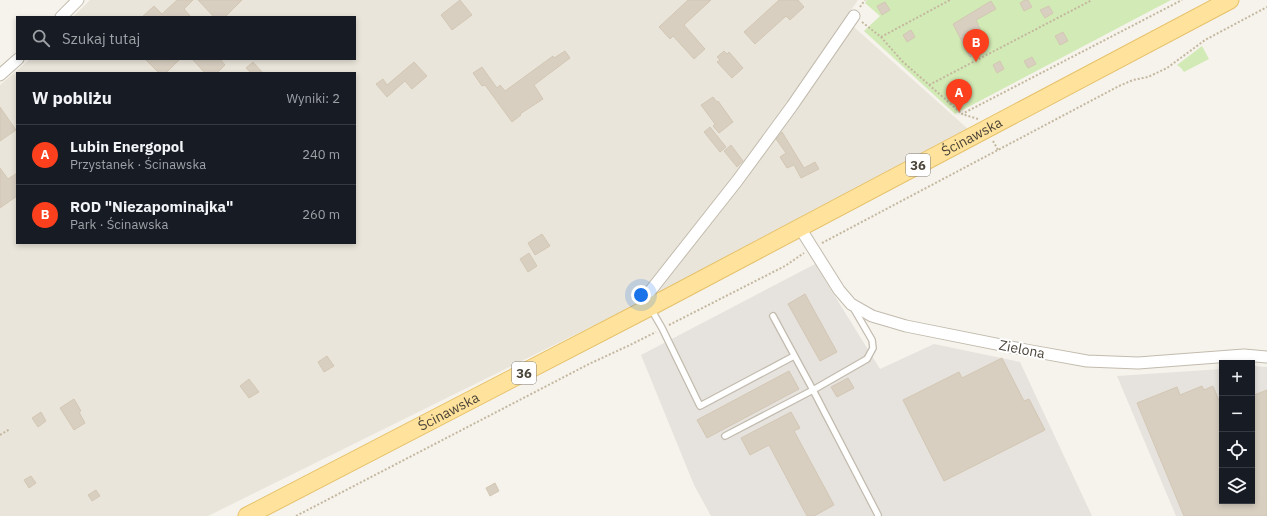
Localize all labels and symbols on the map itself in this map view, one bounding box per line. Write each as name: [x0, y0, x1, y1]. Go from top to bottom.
pin: B: [963, 29, 989, 62]
pin: A: [946, 79, 972, 112]
street label: Ścinawska: [938, 113, 1006, 160]
road number: 36: [906, 154, 930, 176]
your location: [631, 285, 651, 305]
street label: Zielona: [998, 336, 1047, 362]
road number: 36: [512, 362, 536, 384]
street label: Ścinawska: [414, 388, 483, 435]

